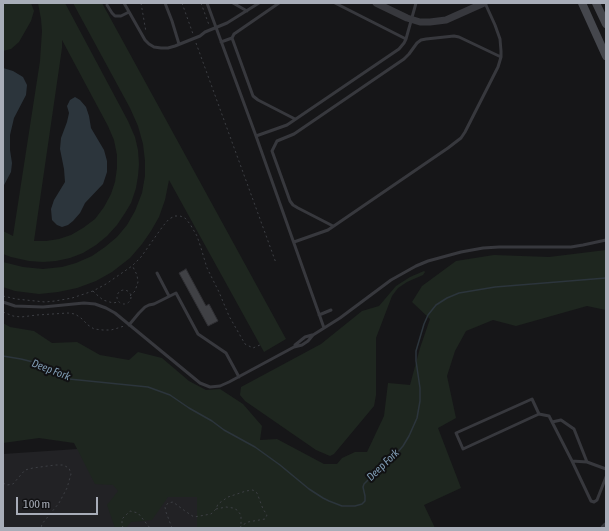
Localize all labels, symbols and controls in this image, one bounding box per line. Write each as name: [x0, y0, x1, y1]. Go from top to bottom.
water label: Deep Fork: [30, 357, 72, 383]
water label: Deep Fork: [364, 446, 402, 484]
scale bar: [18, 489, 100, 515]
text: 100 m: [23, 497, 50, 511]

